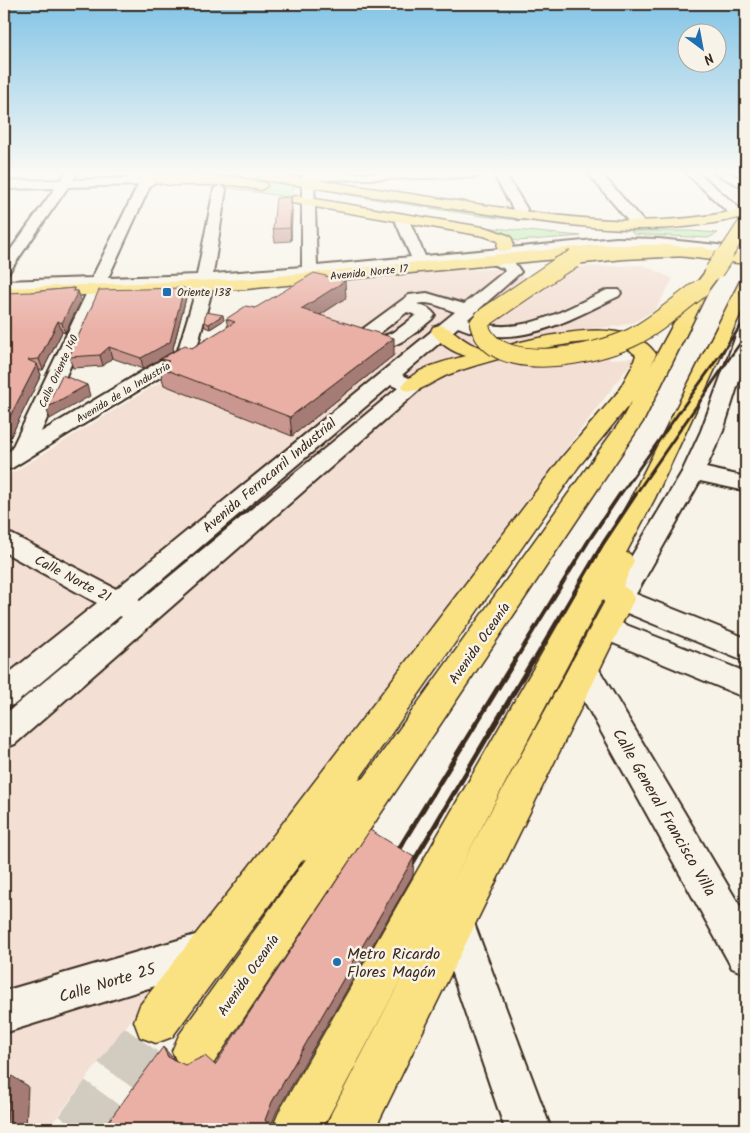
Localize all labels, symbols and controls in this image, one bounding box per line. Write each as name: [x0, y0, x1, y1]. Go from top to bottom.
north arrow: [678, 22, 728, 72]
text: N: [699, 47, 718, 70]
street label: Avenida Norte 17: [329, 260, 410, 286]
place label: Oriente 138: [177, 284, 231, 302]
marker: Oriente 138: [161, 286, 173, 298]
street label: Calle Oriente 140: [34, 331, 84, 411]
street label: Avenida de la Industria: [73, 357, 174, 428]
street label: Avenida Ferrocarril Industrial: [198, 413, 342, 539]
street label: Calle Norte 21: [30, 549, 115, 608]
street label: Avenida Oceanía: [443, 598, 516, 689]
street label: Calle General Francisco Villa: [605, 724, 722, 901]
street label: Avenida Oceanía: [212, 930, 285, 1021]
place label: Metro Ricardo Flores Magón: [347, 942, 440, 985]
marker: Metro Ricardo Flores Magón: [331, 956, 343, 968]
street label: Calle Norte 25: [56, 957, 160, 1010]

